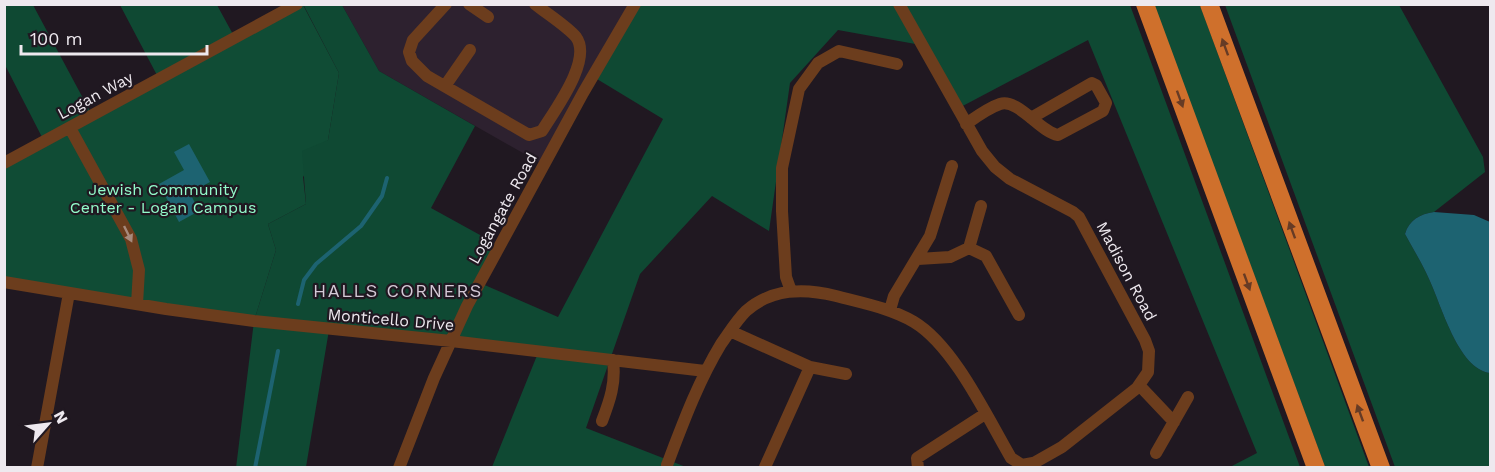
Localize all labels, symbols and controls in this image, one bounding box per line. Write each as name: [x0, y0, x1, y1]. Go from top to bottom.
scale bar: [21, 18, 207, 56]
text: 100 m: [30, 28, 83, 49]
one-way arrow: [1219, 38, 1229, 56]
street label: Logan Way: [54, 67, 137, 123]
one-way arrow: [1175, 90, 1185, 108]
street label: Logangate Road: [464, 149, 541, 267]
park label: Jewish Community Center - Logan Campus: [70, 180, 256, 217]
street label: Madison Road: [1092, 218, 1161, 324]
one-way arrow: [1287, 221, 1297, 239]
one-way arrow: [123, 226, 132, 243]
one-way arrow: [1243, 273, 1252, 291]
district label: HALLS CORNERS: [313, 280, 483, 301]
street label: Monticello Drive: [327, 305, 455, 334]
north arrow: [18, 394, 78, 454]
one-way arrow: [1355, 403, 1365, 421]
text: N: [50, 407, 72, 427]

